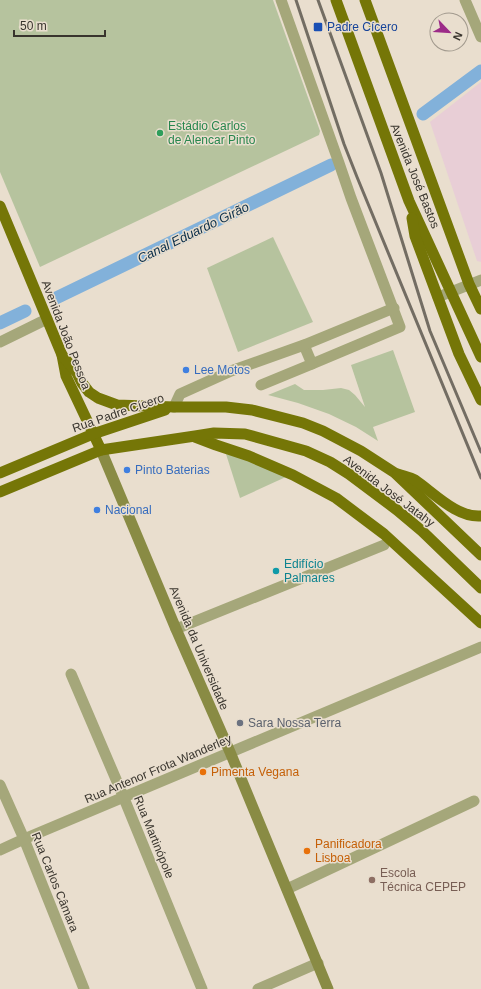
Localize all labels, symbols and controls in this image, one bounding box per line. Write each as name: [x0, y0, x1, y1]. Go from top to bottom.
scale bar: [14, 12, 105, 38]
north arrow: [429, 12, 469, 52]
text: 50 m: [20, 19, 47, 33]
place label: Padre Cícero: [327, 20, 398, 34]
marker: Padre Cícero: [312, 21, 324, 33]
text: N: [451, 30, 465, 42]
place label: Estádio Carlos de Alencar Pinto: [168, 119, 256, 147]
street label: Avenida José Bastos: [388, 122, 442, 230]
marker: Estádio Carlos de Alencar Pinto: [155, 128, 165, 138]
water label: Canal Eduardo Girão: [135, 199, 251, 266]
street label: Avenida João Pessoa: [39, 278, 93, 392]
place label: Lee Motos: [194, 363, 250, 377]
marker: Lee Motos: [181, 365, 191, 375]
street label: Rua Padre Cícero: [70, 391, 166, 435]
street label: Avenida José Jatahy: [341, 452, 437, 530]
place label: Pinto Baterias: [135, 463, 210, 477]
marker: Pinto Baterias: [122, 465, 132, 475]
place label: Nacional: [105, 503, 152, 517]
marker: Nacional: [92, 505, 102, 515]
place label: Edifício Palmares: [284, 557, 335, 585]
marker: Edifício Palmares: [271, 566, 281, 576]
street label: Avenida da Universidade: [167, 584, 232, 712]
place label: Sara Nossa Terra: [248, 716, 341, 730]
marker: Sara Nossa Terra: [235, 718, 245, 728]
street label: Rua Antenor Frota Wanderley: [82, 732, 234, 806]
place label: Pimenta Vegana: [211, 765, 299, 779]
marker: Pimenta Vegana: [198, 767, 208, 777]
street label: Rua Martinópole: [131, 794, 177, 881]
street label: Rua Carlos Câmara: [29, 830, 81, 934]
place label: Panificadora Lisboa: [315, 837, 382, 865]
marker: Panificadora Lisboa: [302, 846, 312, 856]
place label: Escola Técnica CEPEP: [380, 866, 466, 894]
marker: Escola Técnica CEPEP: [367, 875, 377, 885]

